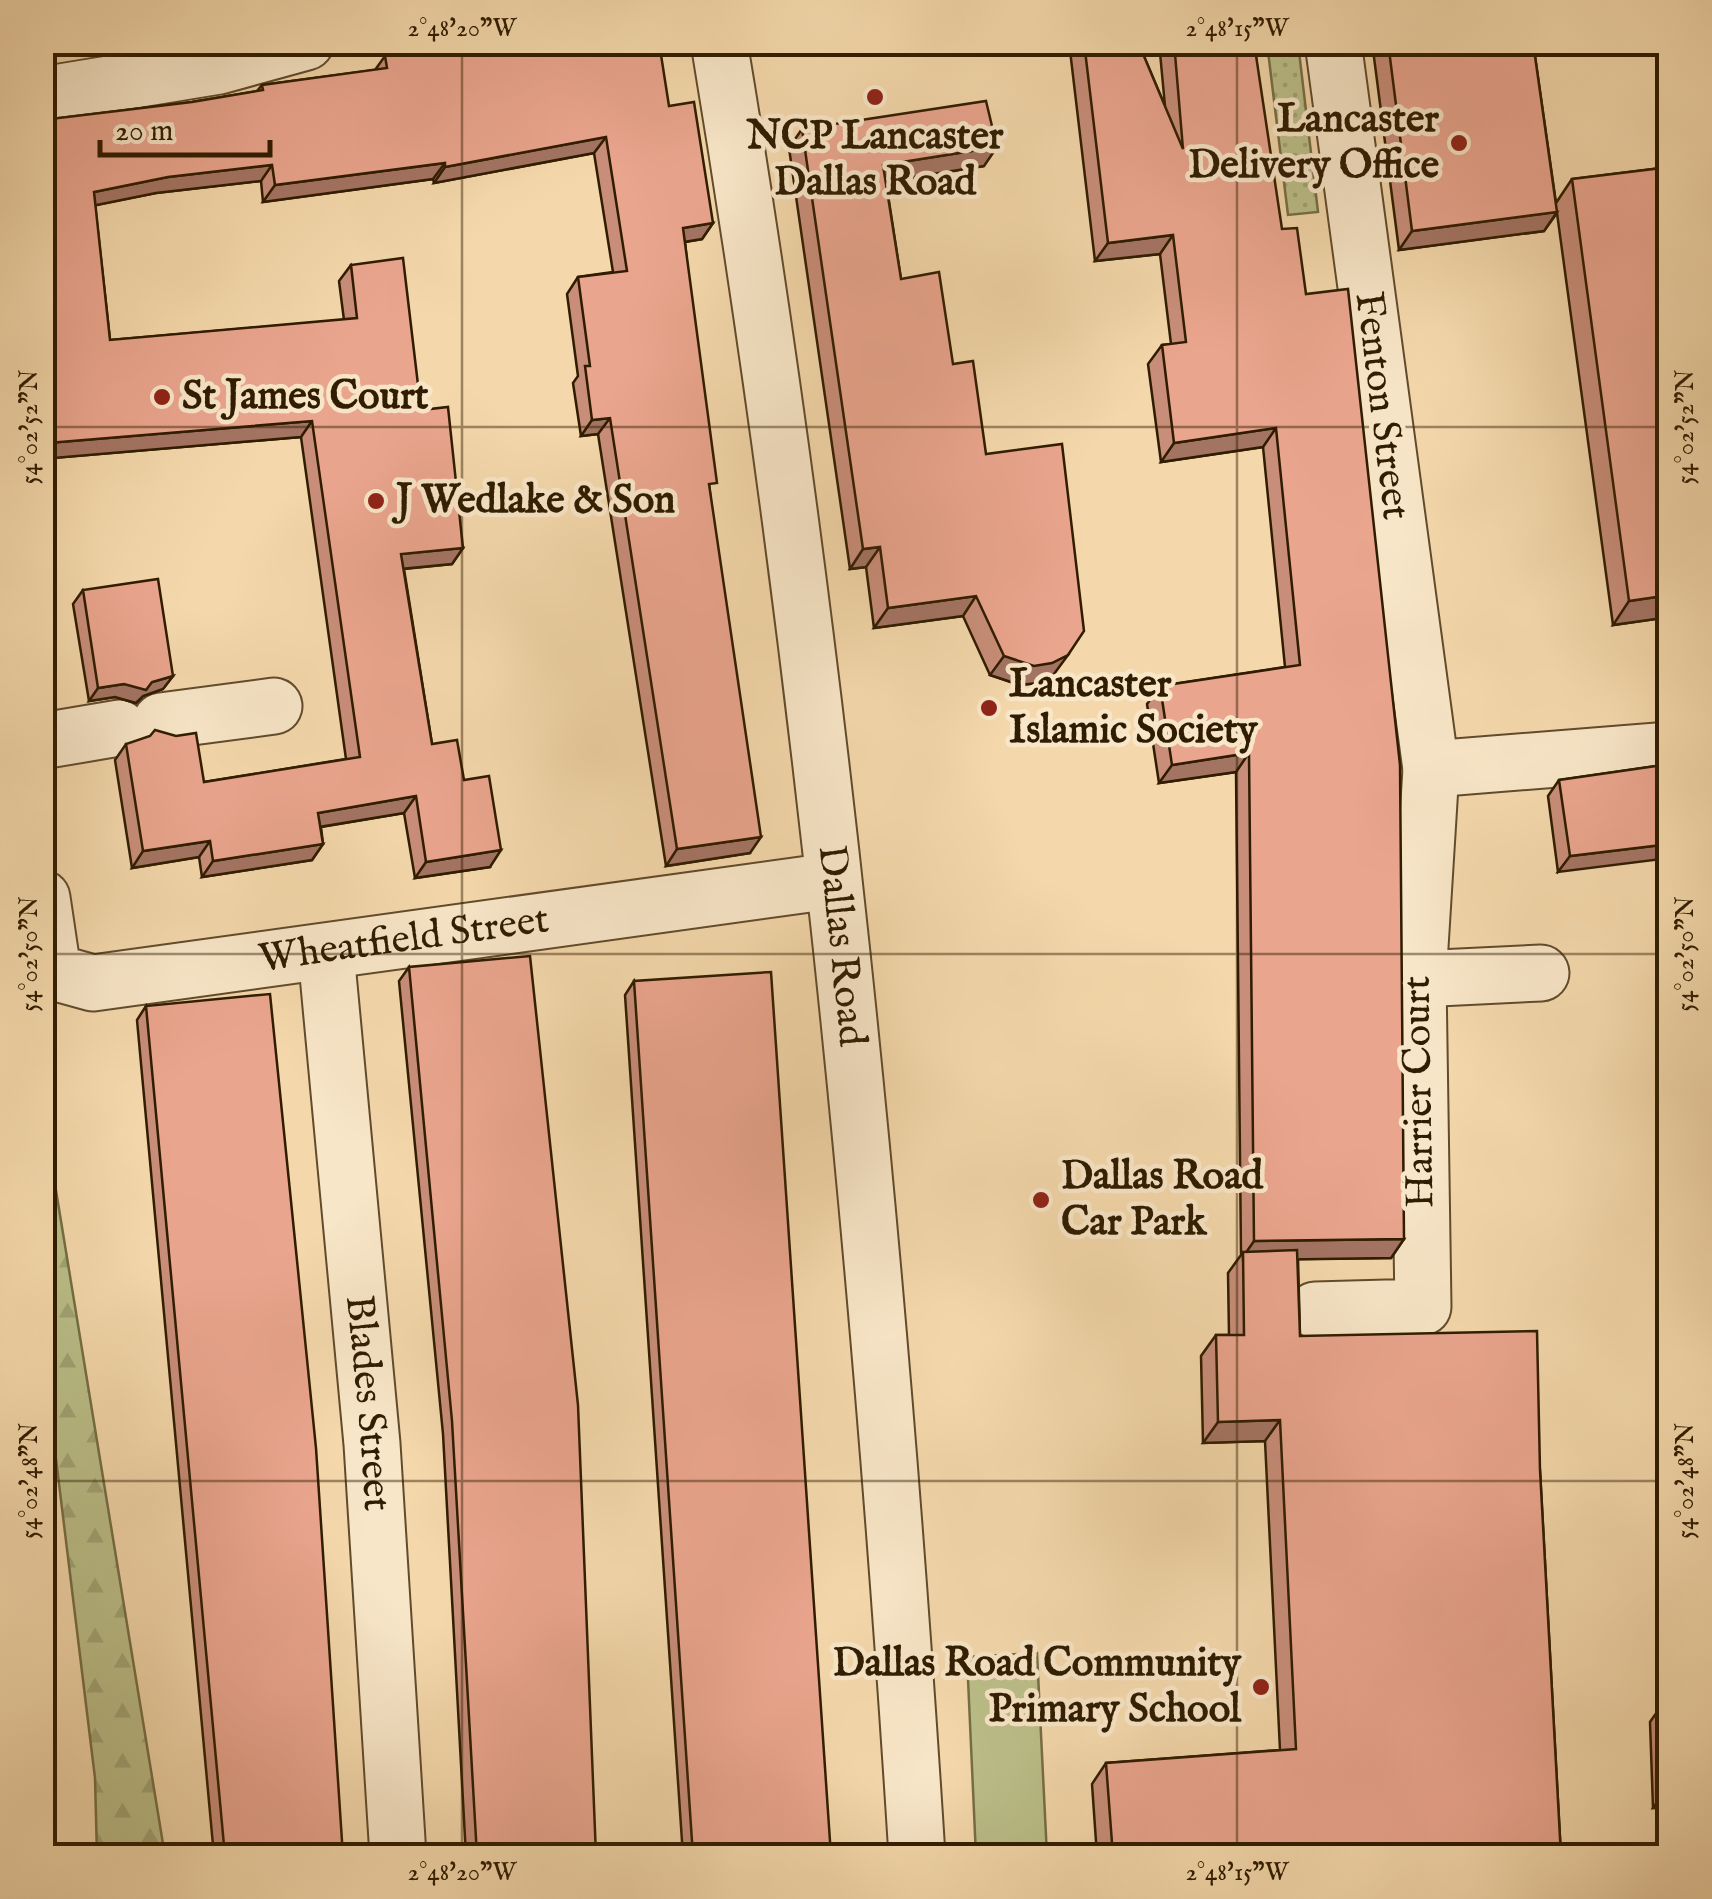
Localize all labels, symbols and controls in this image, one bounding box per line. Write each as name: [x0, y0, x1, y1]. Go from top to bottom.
text: 2°48'20"W: [408, 13, 518, 45]
text: 2°48'15"W: [1185, 13, 1290, 45]
marker: NCP Lancaster Dallas Road: [864, 86, 886, 108]
scale bar: [100, 95, 270, 157]
place label: Lancaster Delivery Office: [1188, 95, 1439, 192]
place label: NCP Lancaster Dallas Road: [746, 112, 1004, 209]
text: 20 m: [115, 113, 174, 151]
marker: Lancaster Delivery Office: [1448, 132, 1470, 154]
street label: Fenton Street: [1342, 289, 1420, 523]
text: 54°02'52"N: [14, 370, 46, 484]
text: 54°02'52"N: [1670, 370, 1702, 484]
place label: St James Court: [182, 372, 429, 423]
marker: St James Court: [151, 386, 173, 408]
place label: J Wedlake & Son: [391, 476, 675, 527]
marker: J Wedlake & Son: [365, 490, 387, 512]
place label: Lancaster Islamic Society: [1009, 660, 1259, 757]
marker: Lancaster Islamic Society: [978, 697, 1000, 719]
street label: Dallas Road: [805, 842, 877, 1049]
street label: Wheatfield Street: [255, 895, 552, 985]
text: 54°02'50"N: [14, 896, 46, 1012]
text: 54°02'50"N: [1670, 896, 1702, 1012]
street label: Harrier Court: [1392, 975, 1448, 1209]
place label: Dallas Road Car Park: [1061, 1152, 1263, 1249]
marker: Dallas Road Car Park: [1030, 1189, 1052, 1211]
street label: Blades Street: [333, 1293, 402, 1513]
text: 54°02'48"N: [14, 1423, 46, 1539]
text: 54°02'48"N: [1670, 1423, 1702, 1539]
place label: Dallas Road Community Primary School: [833, 1639, 1242, 1736]
marker: Dallas Road Community Primary School: [1250, 1676, 1272, 1698]
text: 2°48'20"W: [408, 1857, 518, 1889]
text: 2°48'15"W: [1185, 1857, 1290, 1889]

